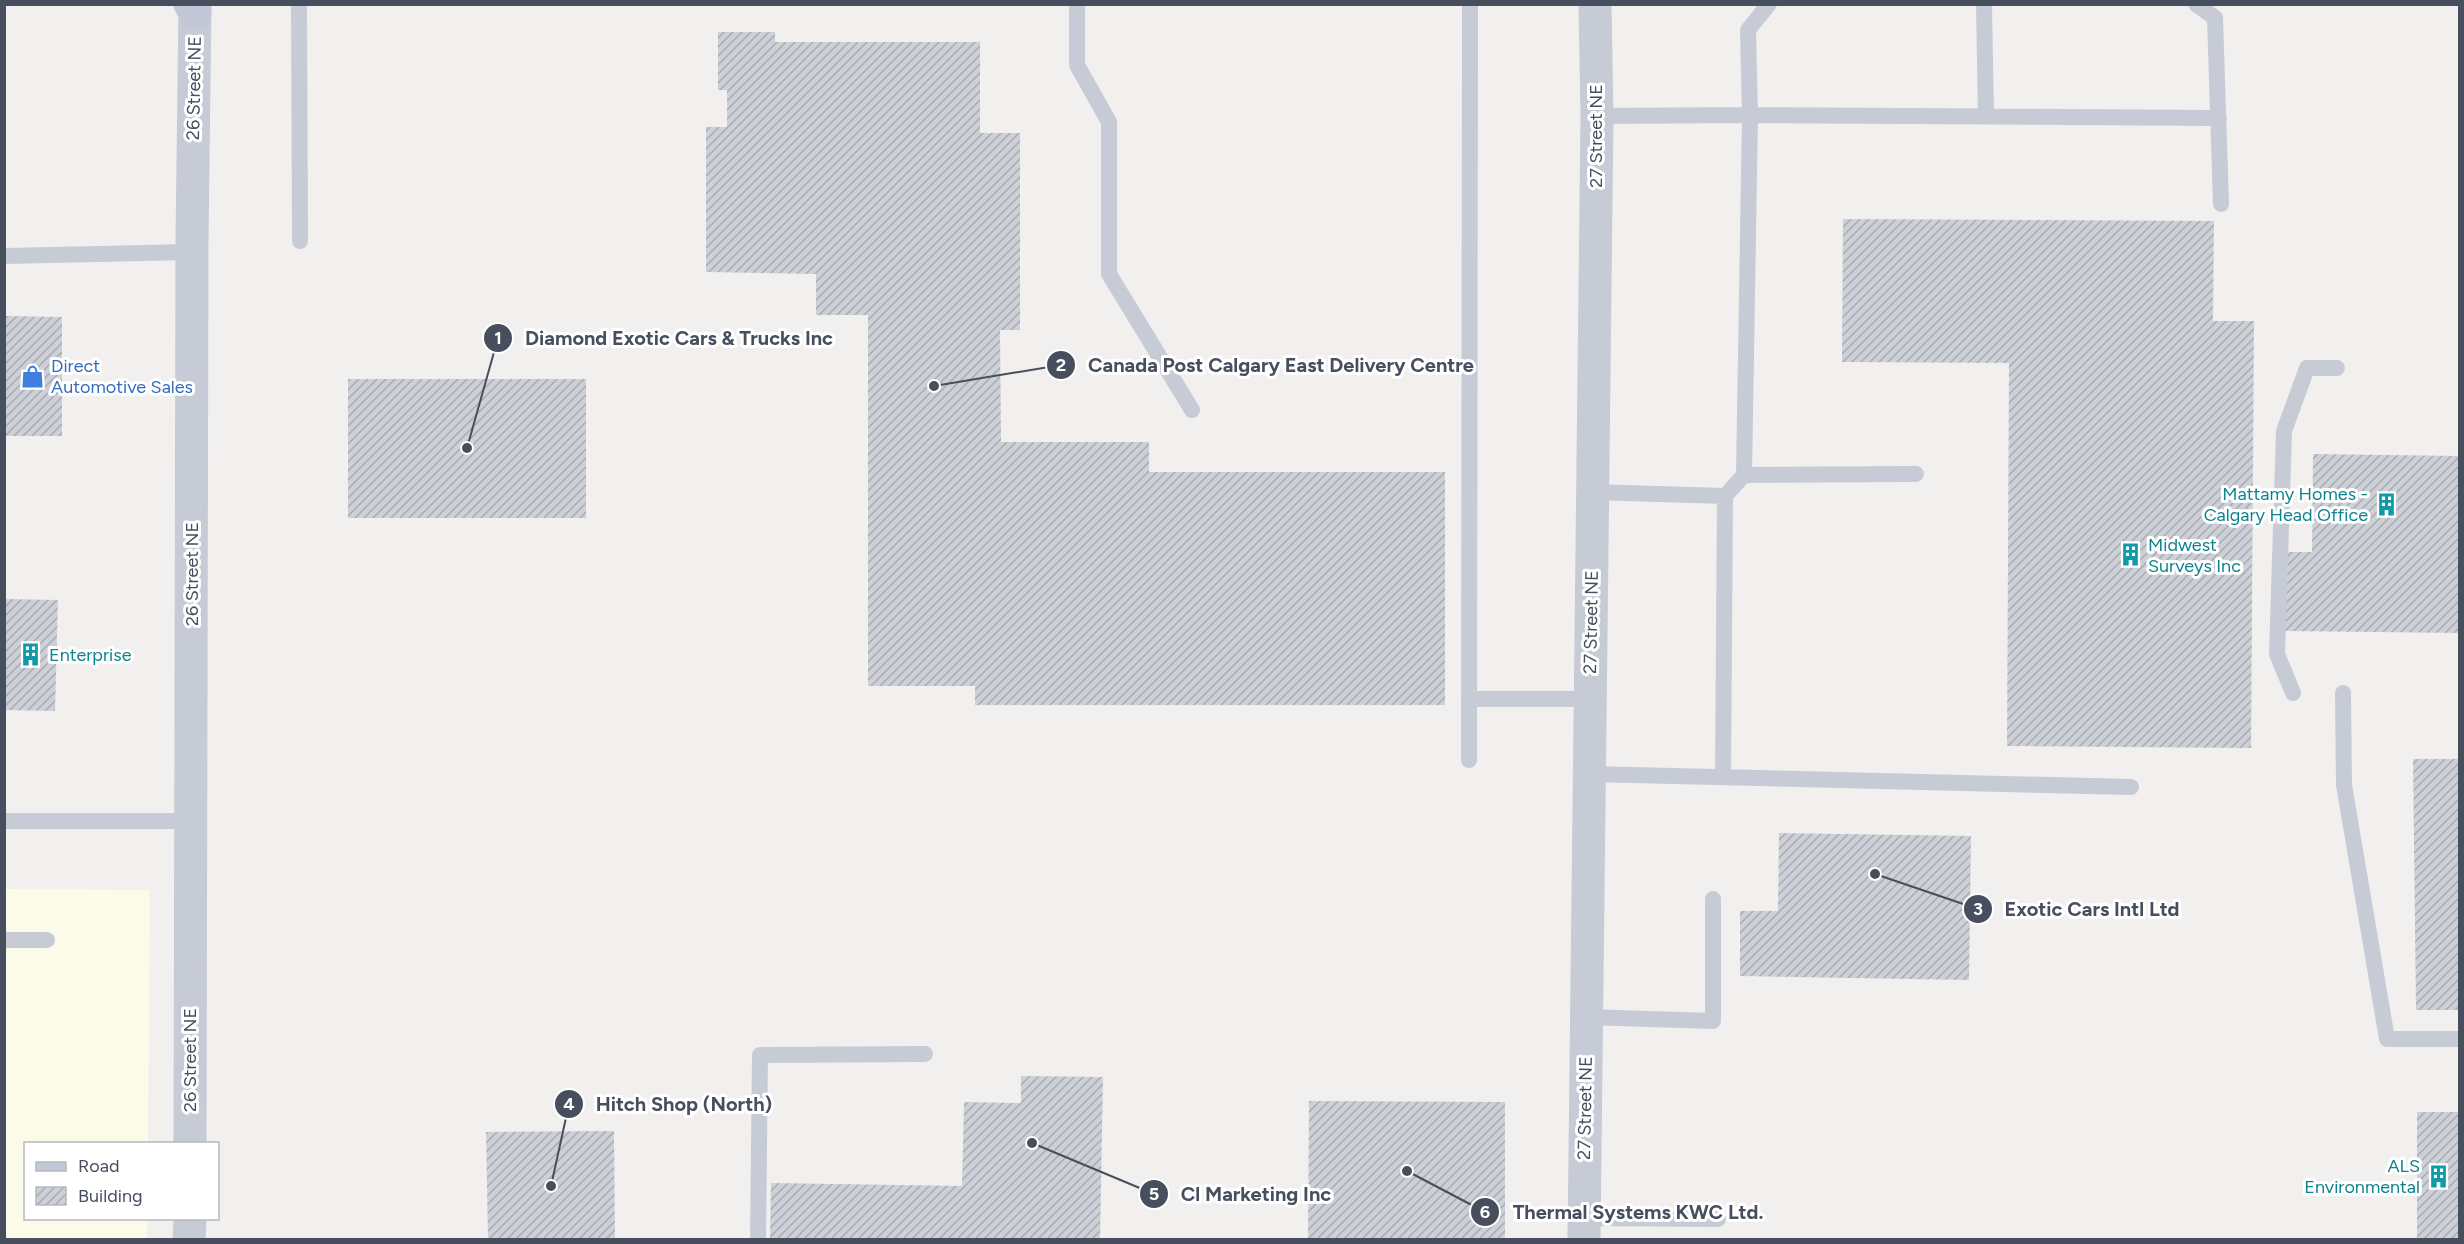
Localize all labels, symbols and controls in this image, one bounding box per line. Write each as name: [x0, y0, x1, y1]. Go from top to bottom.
street label: 26 Street NE: [182, 36, 206, 140]
street label: 27 Street NE: [1585, 84, 1607, 188]
callout: Diamond Exotic Cars & Trucks Inc: [483, 319, 845, 357]
text: Diamond Exotic Cars & Trucks Inc: [525, 326, 833, 350]
text: 1: [494, 327, 502, 349]
callout: Canada Post Calgary East Delivery Centre: [1046, 346, 1485, 384]
text: Canada Post Calgary East Delivery Centre: [1088, 353, 1474, 377]
text: 2: [1056, 354, 1066, 376]
place label: Direct Automotive Sales: [51, 355, 193, 398]
shop icon: Direct Automotive Sales: [20, 363, 46, 389]
place label: Mattamy Homes - Calgary Head Office: [2204, 483, 2368, 526]
building icon: Mattamy Homes - Calgary Head Office: [2373, 491, 2399, 517]
street label: 26 Street NE: [181, 522, 203, 626]
place label: Midwest Surveys Inc: [2148, 534, 2241, 577]
building icon: Midwest Surveys Inc: [2117, 542, 2143, 568]
street label: 27 Street NE: [1579, 570, 1603, 674]
building icon: Enterprise: [18, 642, 44, 668]
place label: Enterprise: [49, 644, 132, 666]
callout: Exotic Cars Intl Ltd: [1963, 890, 2192, 928]
text: Exotic Cars Intl Ltd: [2005, 897, 2179, 921]
text: 3: [1973, 898, 1983, 920]
street label: 26 Street NE: [179, 1008, 201, 1112]
street label: 27 Street NE: [1573, 1056, 1597, 1160]
callout: Hitch Shop (North): [554, 1085, 785, 1123]
text: Hitch Shop (North): [596, 1092, 772, 1116]
text: 4: [563, 1093, 575, 1115]
legend: [24, 1142, 219, 1220]
text: Road: [78, 1155, 119, 1177]
place label: ALS Environmental: [2304, 1155, 2420, 1198]
building icon: ALS Environmental: [2425, 1163, 2451, 1189]
callout: Cl Marketing Inc: [1139, 1175, 1343, 1213]
text: Cl Marketing Inc: [1181, 1182, 1331, 1206]
text: 5: [1149, 1183, 1159, 1205]
text: Building: [78, 1185, 143, 1207]
callout: Thermal Systems KWC Ltd.: [1470, 1193, 1775, 1231]
text: Thermal Systems KWC Ltd.: [1513, 1200, 1763, 1224]
text: 6: [1480, 1201, 1490, 1223]

